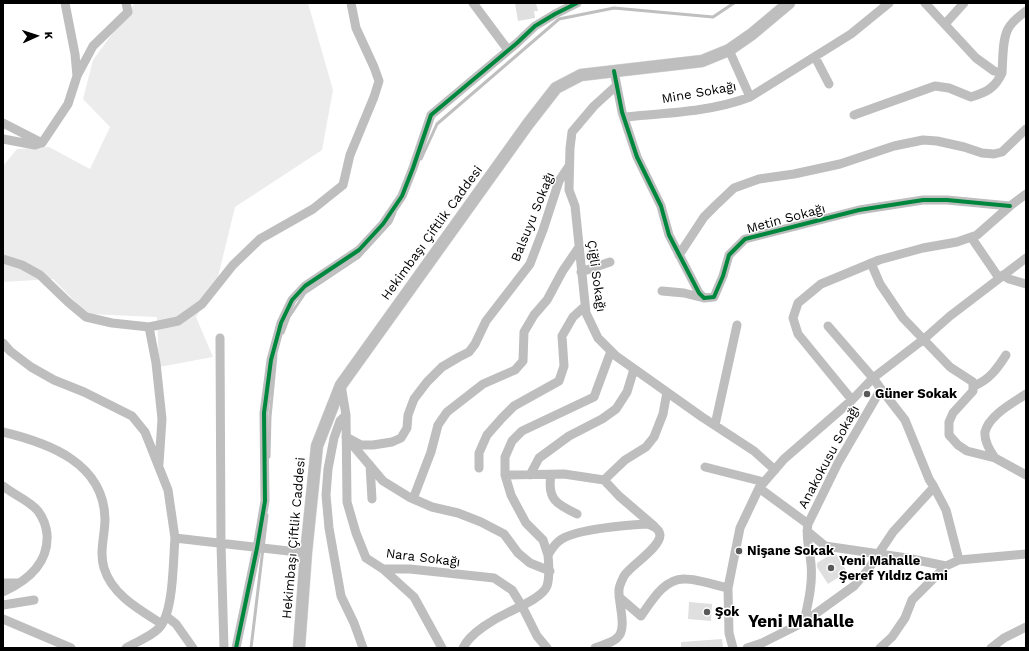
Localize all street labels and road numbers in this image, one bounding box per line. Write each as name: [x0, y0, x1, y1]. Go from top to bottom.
street label: Mine Sokağı: [660, 79, 738, 107]
street label: Hekimbaşı Çiftlik Caddesi: [378, 163, 486, 303]
street label: Balsuyu Sokağı: [508, 170, 558, 264]
street label: Metin Sokağı: [745, 201, 827, 237]
street label: Çiğli Sokağı: [583, 239, 609, 313]
street label: Anakokusu Sokağı: [795, 403, 863, 511]
street label: Hekimbaşı Çiftlik Caddesi: [279, 456, 309, 620]
street label: Nara Sokağı: [385, 546, 461, 570]

